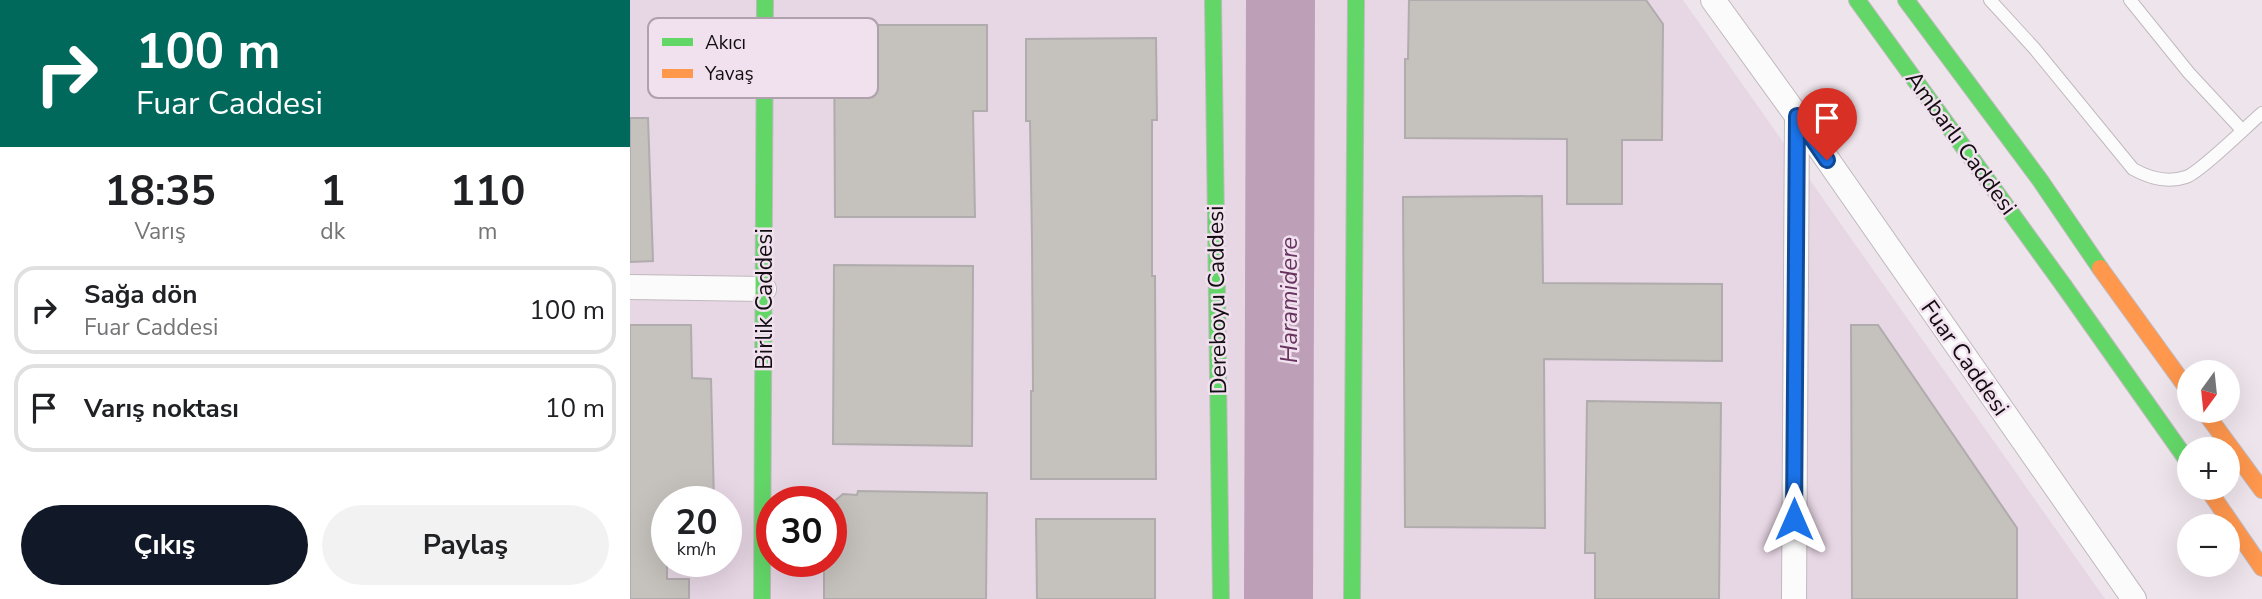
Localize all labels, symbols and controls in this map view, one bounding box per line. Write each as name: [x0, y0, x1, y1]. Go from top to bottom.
text: 100 m: [136, 18, 280, 85]
legend: [648, 18, 878, 98]
icon: right: [21, 28, 112, 119]
text: Akıcı: [705, 30, 746, 56]
text: Yavaş: [704, 61, 754, 87]
street label: Ambarlı Caddesi: [1898, 65, 2024, 221]
text: Fuar Caddesi: [136, 82, 323, 125]
pin: [1797, 88, 1857, 160]
icon: arrive: [1808, 99, 1846, 137]
text: 18:35: [104, 163, 216, 220]
text: 1: [320, 163, 345, 220]
text: 110: [450, 163, 525, 220]
street label: Dereboyu Caddesi: [1200, 205, 1234, 395]
text: Varış: [134, 216, 186, 247]
text: dk: [320, 216, 345, 247]
text: m: [478, 216, 498, 247]
street label: Birlik Caddesi: [749, 228, 780, 370]
water label: Haramidere: [1273, 237, 1305, 363]
text: Sağa dön: [84, 277, 197, 312]
icon: right: [25, 291, 63, 329]
text: 100 m: [529, 293, 605, 328]
street label: Fuar Caddesi: [1914, 294, 2016, 422]
text: Fuar Caddesi: [84, 312, 218, 343]
north arrow: [2177, 360, 2240, 424]
map controls: [2177, 360, 2240, 577]
icon: arrive: [25, 389, 63, 427]
text: Varış noktası: [84, 391, 239, 426]
text: 10 m: [545, 391, 605, 426]
button: +: [2177, 437, 2240, 500]
position arrow: [1757, 482, 1831, 556]
speed limit sign: 30: [756, 486, 847, 577]
text: 20: [675, 499, 718, 546]
button: Çıkış: [21, 505, 308, 585]
button: Paylaş: [322, 505, 609, 585]
button: −: [2177, 514, 2240, 577]
text: km/h: [677, 537, 716, 561]

